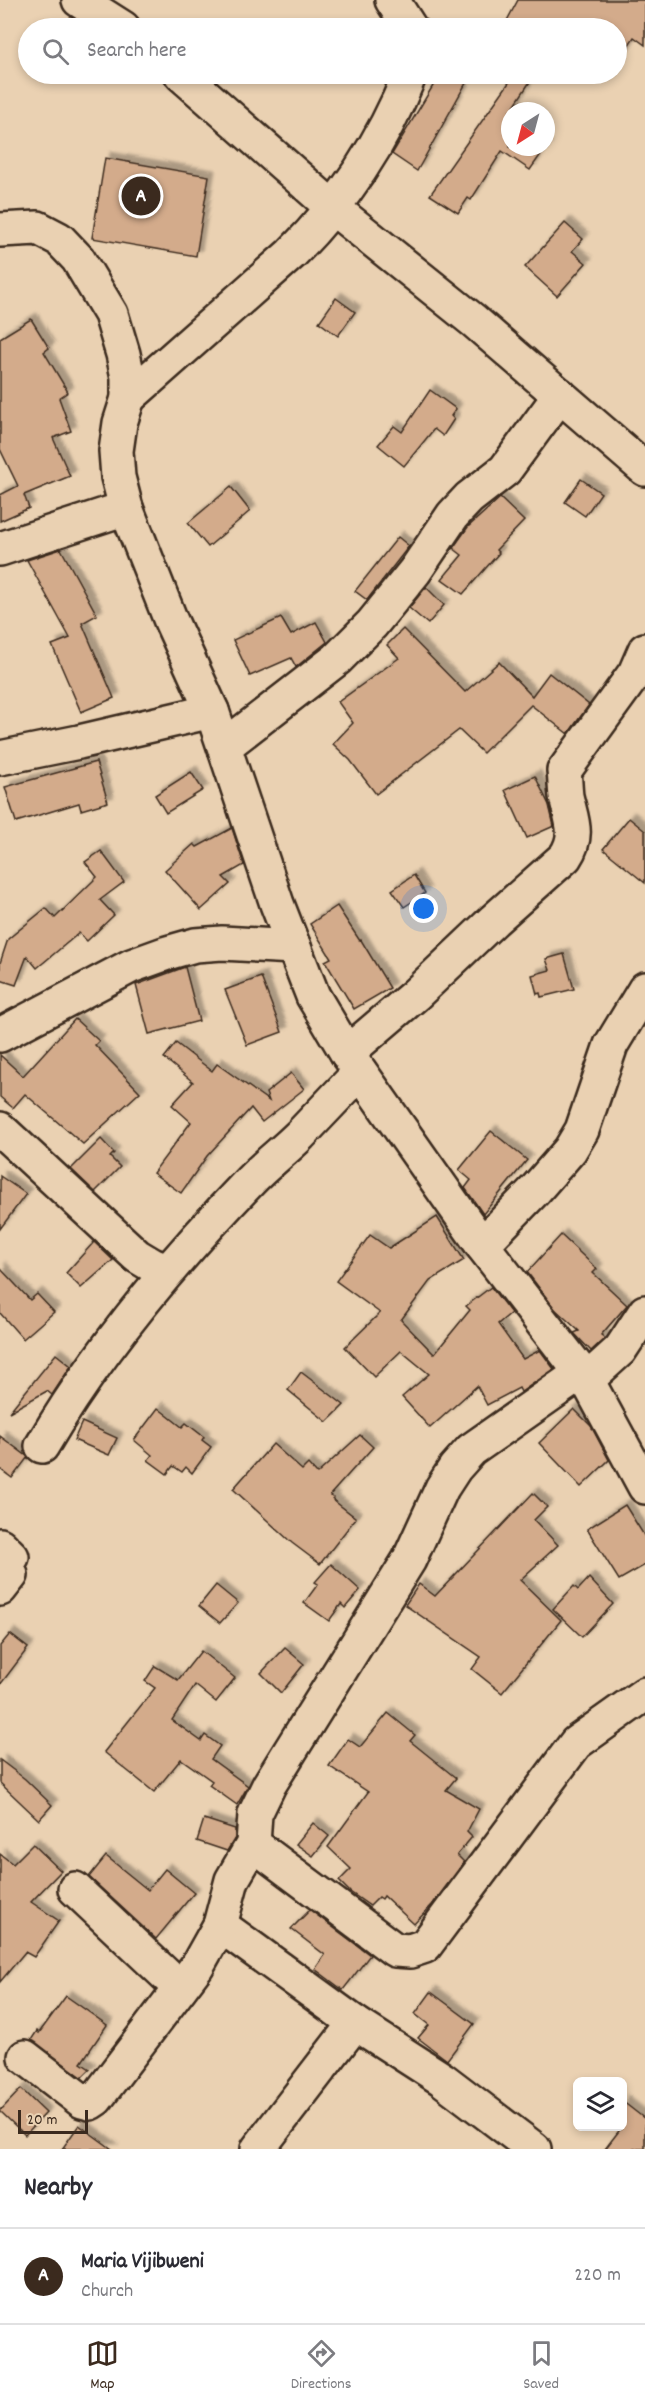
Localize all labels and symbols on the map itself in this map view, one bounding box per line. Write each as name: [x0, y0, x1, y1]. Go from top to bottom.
north arrow: [501, 102, 555, 156]
pin: A: [122, 174, 160, 218]
your location: [409, 894, 438, 923]
scale bar: [18, 2107, 88, 2134]

